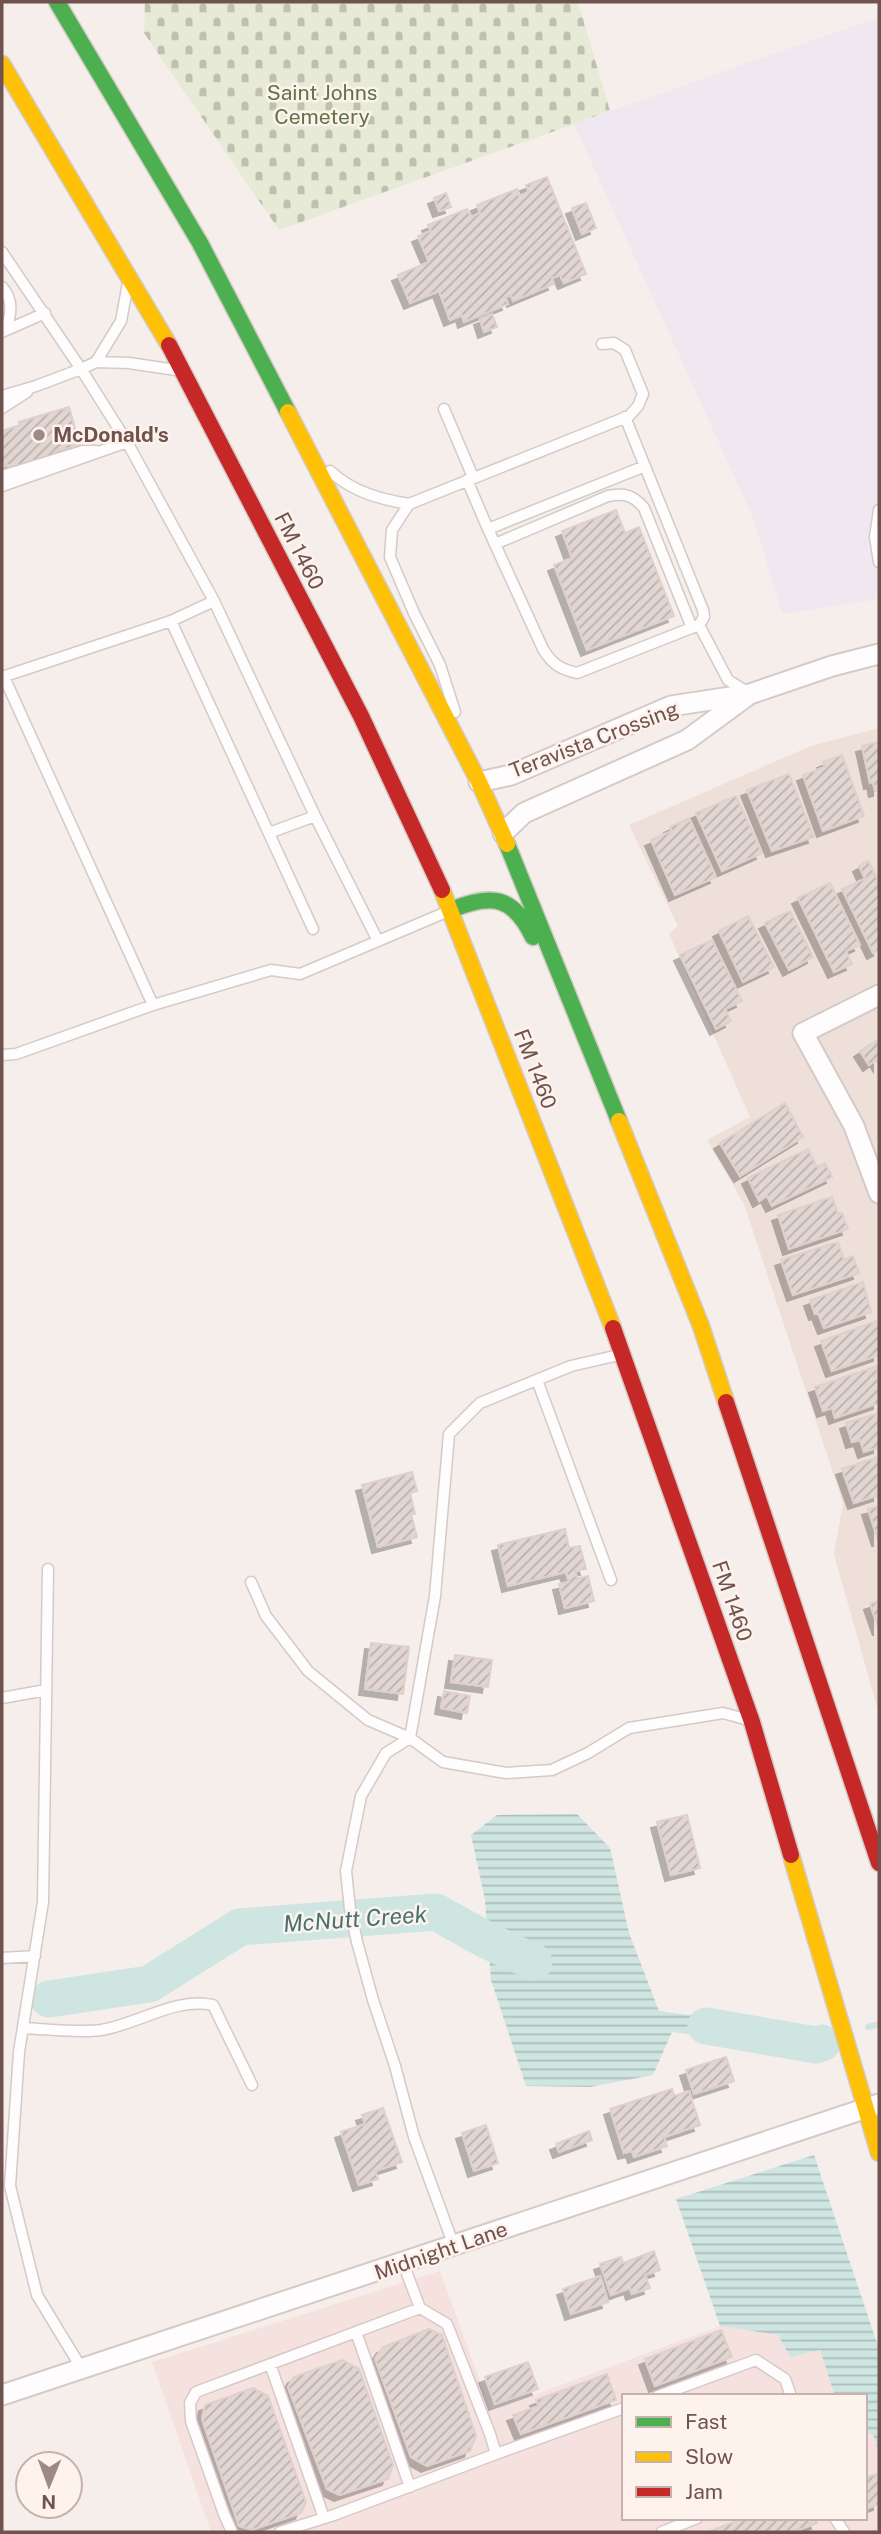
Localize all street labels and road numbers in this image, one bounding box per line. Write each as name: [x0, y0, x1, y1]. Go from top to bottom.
street label: FM 1460: [269, 508, 330, 594]
street label: Teravista Crossing: [506, 696, 682, 783]
street label: FM 1460: [509, 1025, 562, 1112]
street label: FM 1460: [707, 1557, 758, 1644]
street label: Midnight Lane: [371, 2216, 511, 2285]

